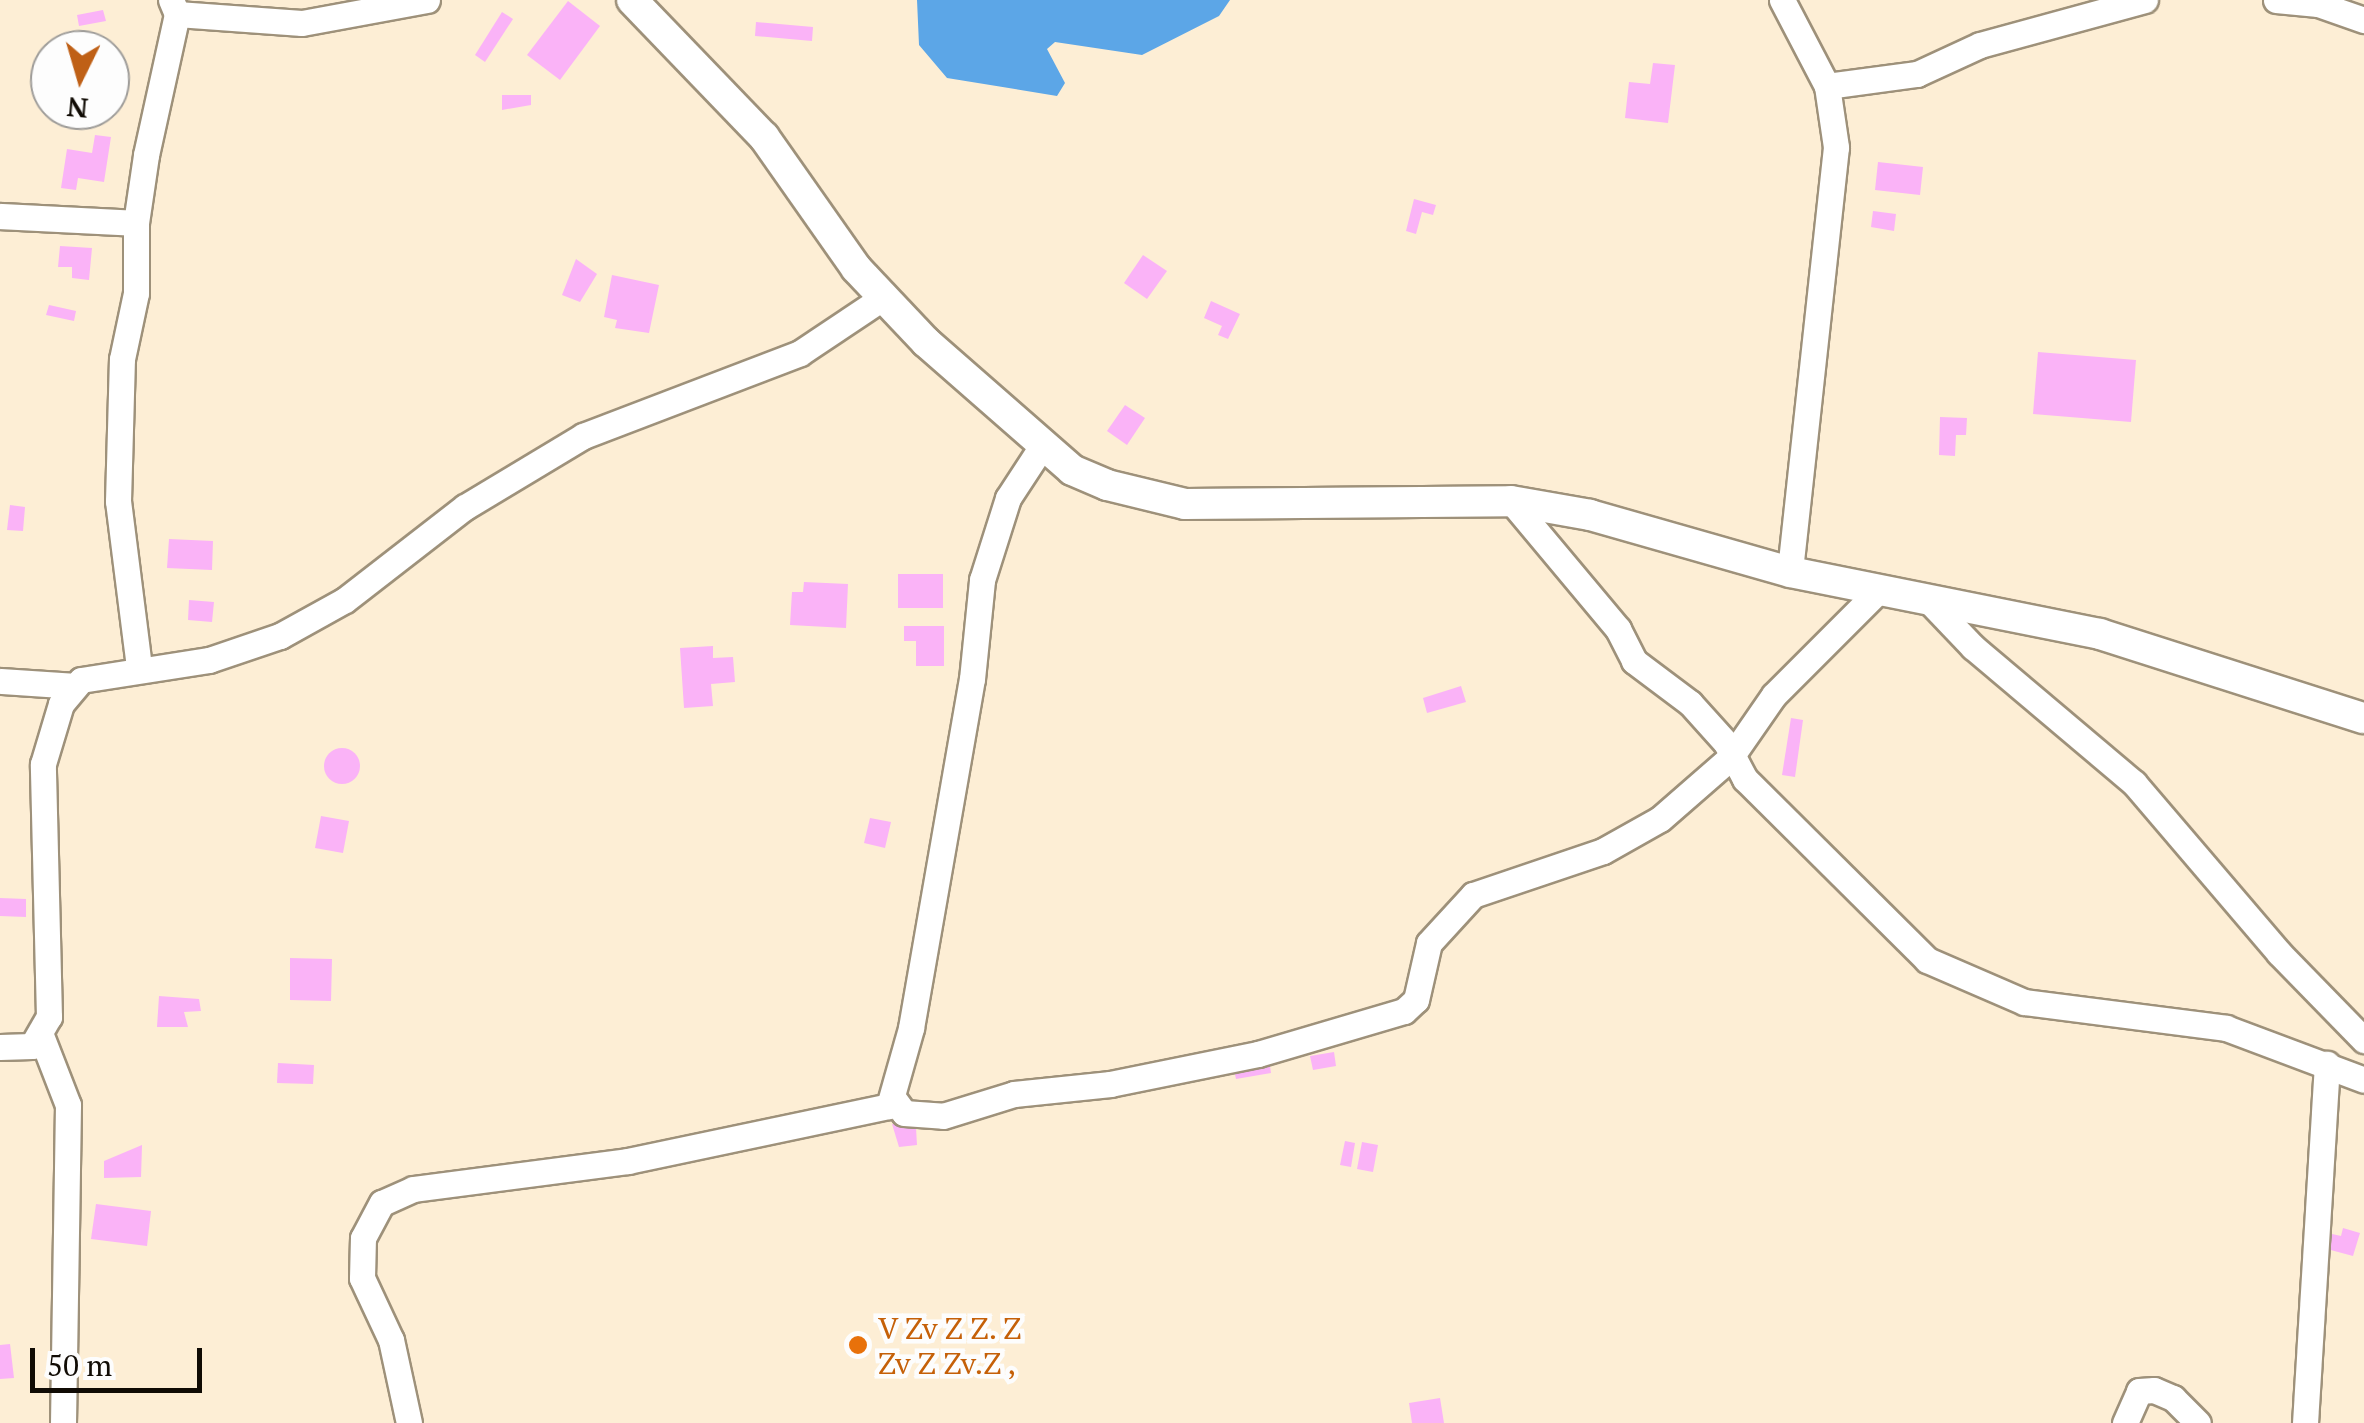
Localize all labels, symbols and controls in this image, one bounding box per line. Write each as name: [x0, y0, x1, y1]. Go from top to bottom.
north arrow: [30, 30, 130, 130]
text: N: [65, 89, 90, 128]
place label: V Zv Z Z. Z Zv Z Zv.Z ,: [878, 1310, 1024, 1380]
scale bar: [35, 1328, 208, 1390]
marker: V Zv Z Z. Z Zv Z Zv.Z ,: [847, 1334, 869, 1356]
text: 50 m: [47, 1345, 112, 1385]

